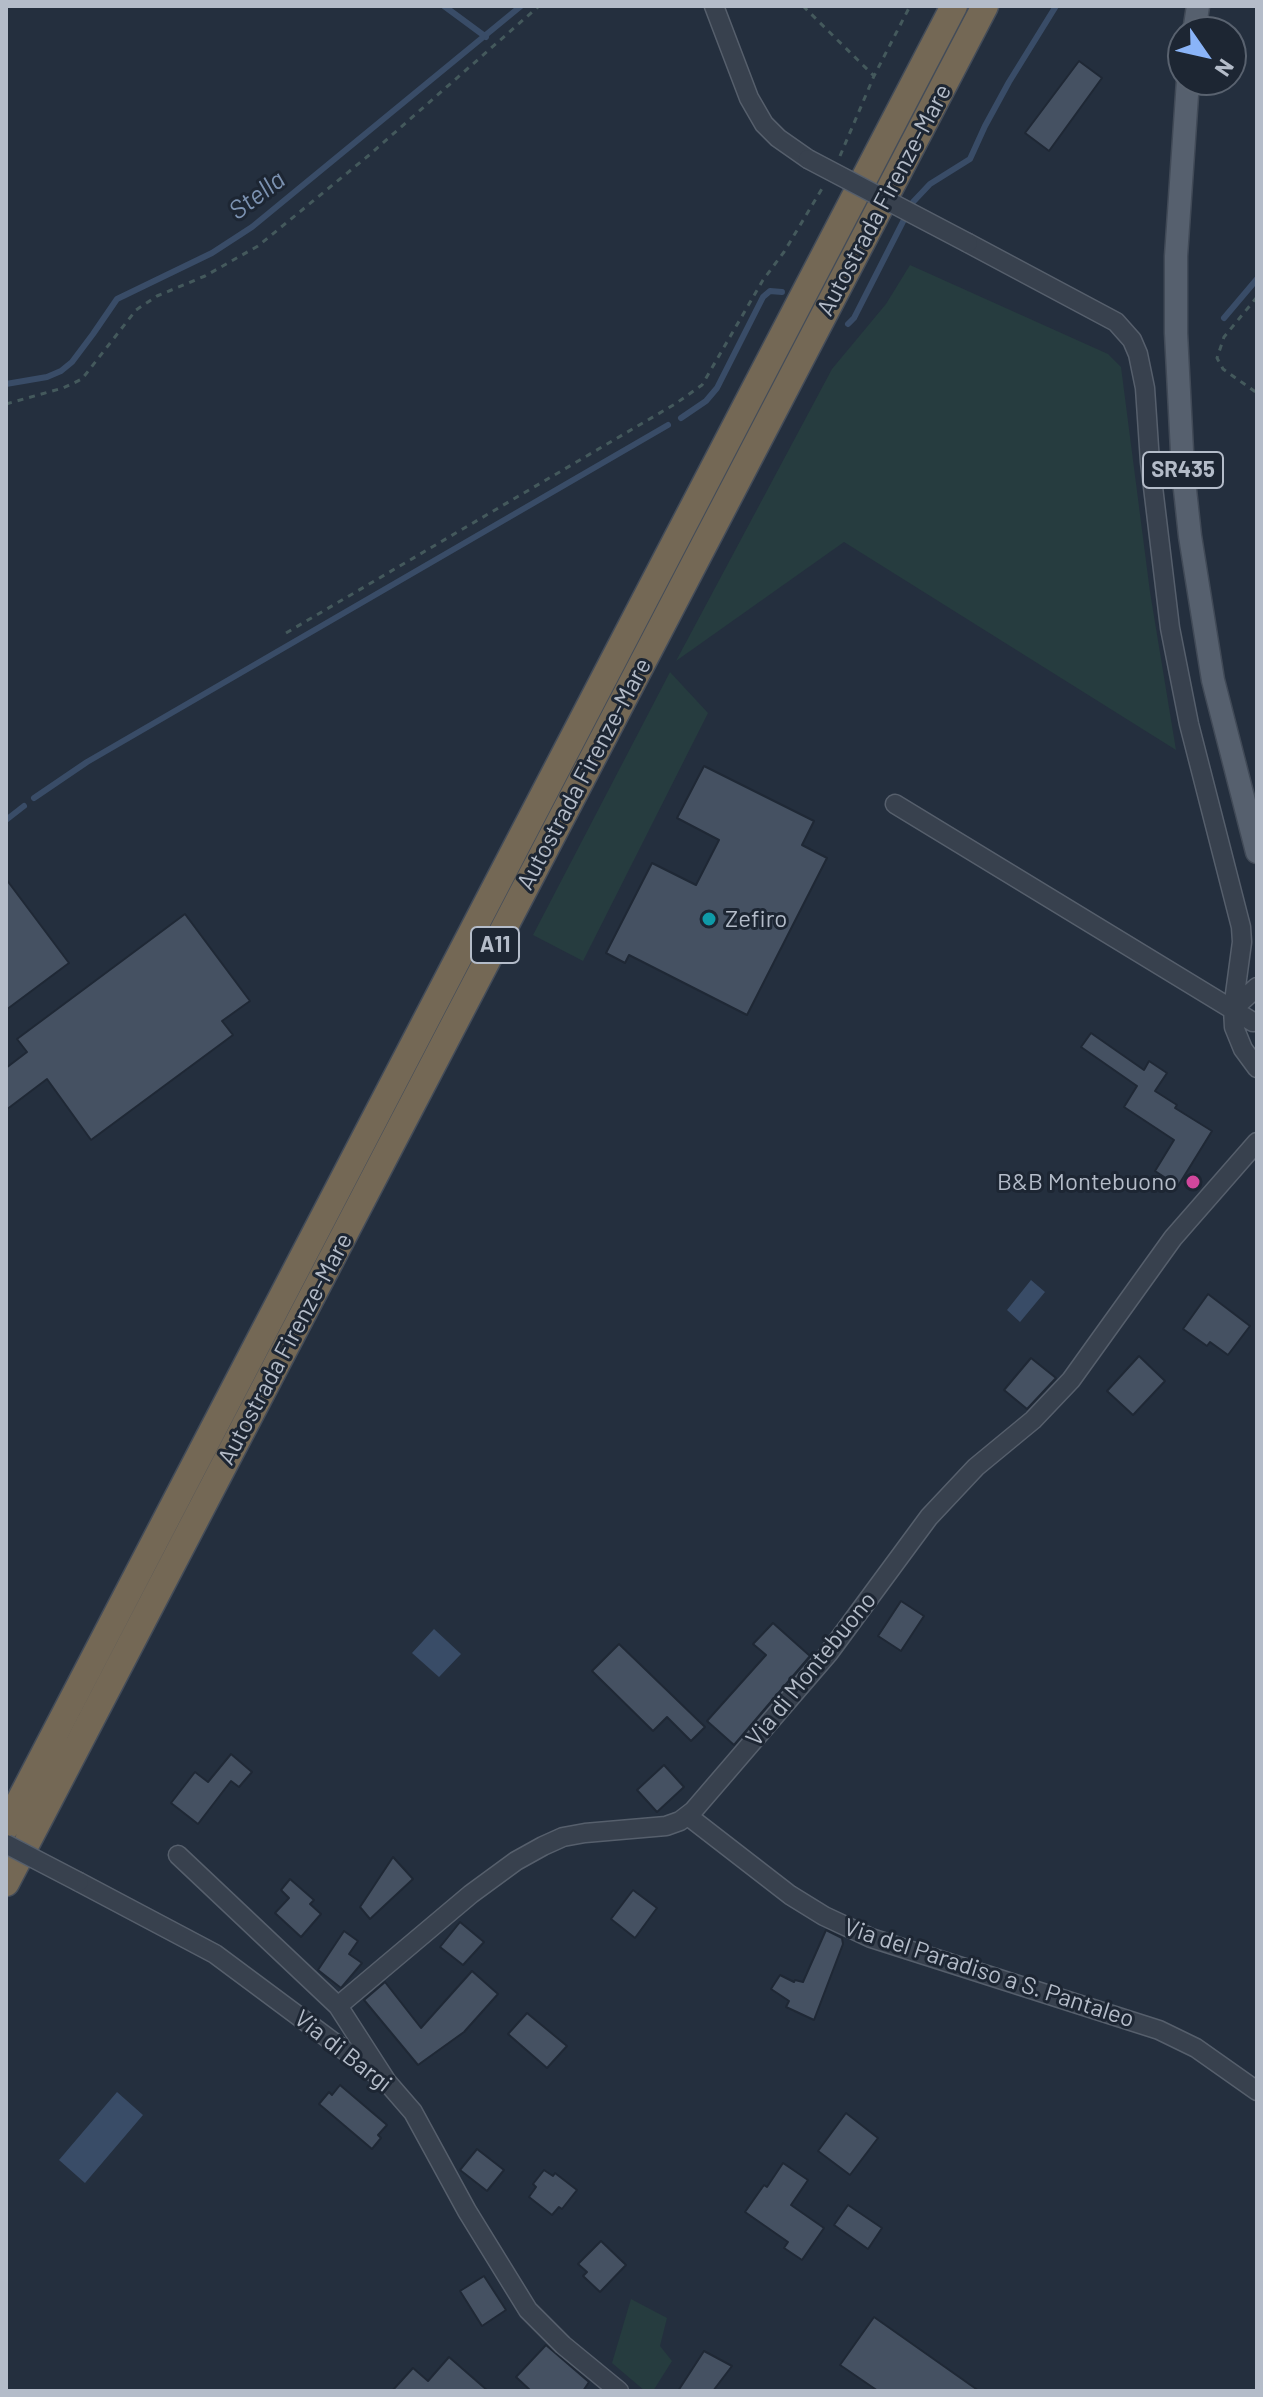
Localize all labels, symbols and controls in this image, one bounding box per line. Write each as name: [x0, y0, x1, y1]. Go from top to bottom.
north arrow: [1167, 16, 1247, 96]
text: N: [1210, 55, 1240, 82]
street label: Autostrada Firenze-Mare: [811, 79, 957, 321]
water label: Stella: [223, 164, 291, 226]
road number: SR435: [1143, 452, 1223, 488]
street label: Autostrada Firenze-Mare: [511, 653, 657, 895]
place label: Zefiro: [725, 905, 787, 933]
marker: Zefiro: [700, 910, 718, 928]
road number: A11: [471, 927, 519, 963]
place label: B&B Montebuono: [997, 1168, 1177, 1196]
marker: B&B Montebuono: [1184, 1173, 1202, 1191]
street label: Autostrada Firenze-Mare: [212, 1228, 358, 1470]
street label: Via di Montebuono: [740, 1586, 882, 1752]
street label: Via del Paradiso a S. Pantaleo: [840, 1912, 1138, 2034]
street label: Via di Bargi: [288, 2004, 398, 2098]

